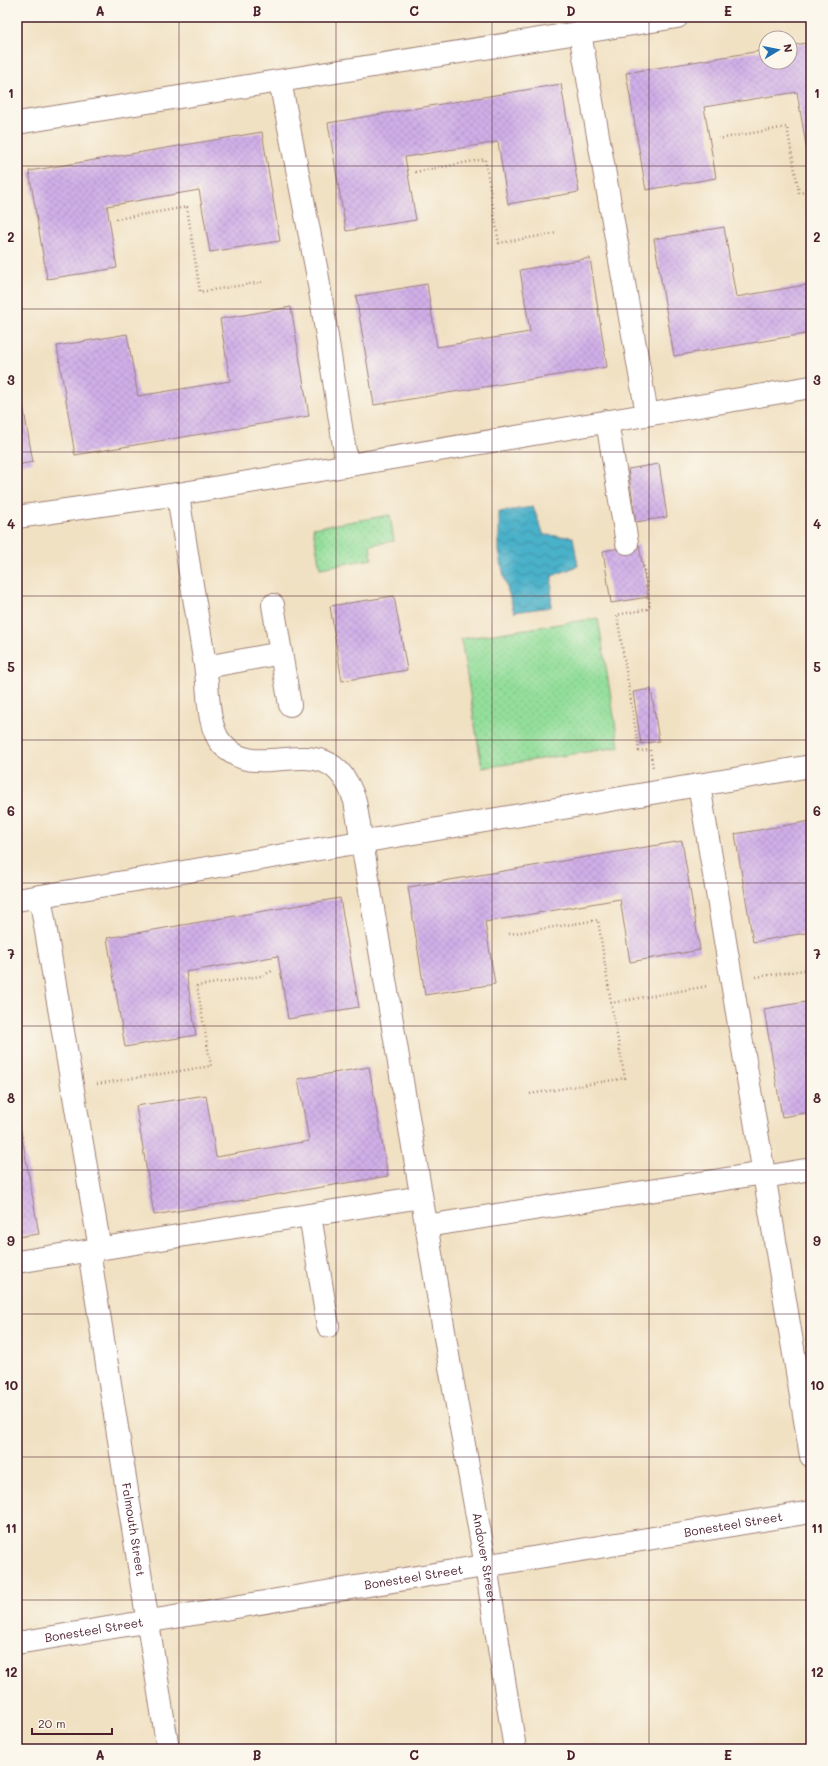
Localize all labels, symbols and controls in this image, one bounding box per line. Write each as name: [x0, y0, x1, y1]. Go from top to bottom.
text: A: [95, 2, 105, 19]
text: B: [253, 2, 262, 19]
text: C: [409, 2, 419, 19]
text: D: [566, 2, 576, 19]
text: E: [724, 2, 732, 19]
north arrow: [758, 30, 798, 70]
text: N: [780, 43, 796, 54]
text: 1: [8, 84, 14, 101]
text: 1: [814, 84, 820, 101]
text: 2: [7, 228, 15, 245]
text: 2: [813, 228, 821, 245]
text: 3: [7, 371, 15, 388]
text: 3: [813, 371, 821, 388]
text: 4: [7, 515, 15, 532]
text: 4: [813, 515, 821, 532]
text: 5: [7, 658, 15, 675]
text: 5: [813, 658, 821, 675]
text: 6: [7, 802, 15, 819]
text: 6: [813, 802, 821, 819]
text: 7: [7, 945, 15, 962]
text: 7: [813, 945, 821, 962]
text: 8: [7, 1089, 15, 1106]
text: 8: [813, 1089, 821, 1106]
text: 9: [7, 1232, 15, 1249]
text: 9: [813, 1232, 821, 1249]
text: 10: [4, 1376, 18, 1393]
text: 10: [810, 1376, 824, 1393]
street label: Falmouth Street: [119, 1481, 149, 1577]
street label: Bonesteel Street: [683, 1508, 784, 1540]
street label: Andover Street: [469, 1511, 501, 1604]
text: 11: [5, 1519, 17, 1536]
text: 11: [811, 1519, 823, 1536]
street label: Bonesteel Street: [363, 1561, 464, 1593]
street label: Bonesteel Street: [43, 1613, 144, 1645]
text: 12: [4, 1663, 18, 1680]
text: 12: [810, 1663, 824, 1680]
scale bar: [32, 1710, 112, 1736]
text: 20 m: [38, 1715, 66, 1731]
text: A: [95, 1746, 105, 1763]
text: B: [253, 1746, 262, 1763]
text: C: [409, 1746, 419, 1763]
text: D: [566, 1746, 576, 1763]
text: E: [724, 1746, 732, 1763]

